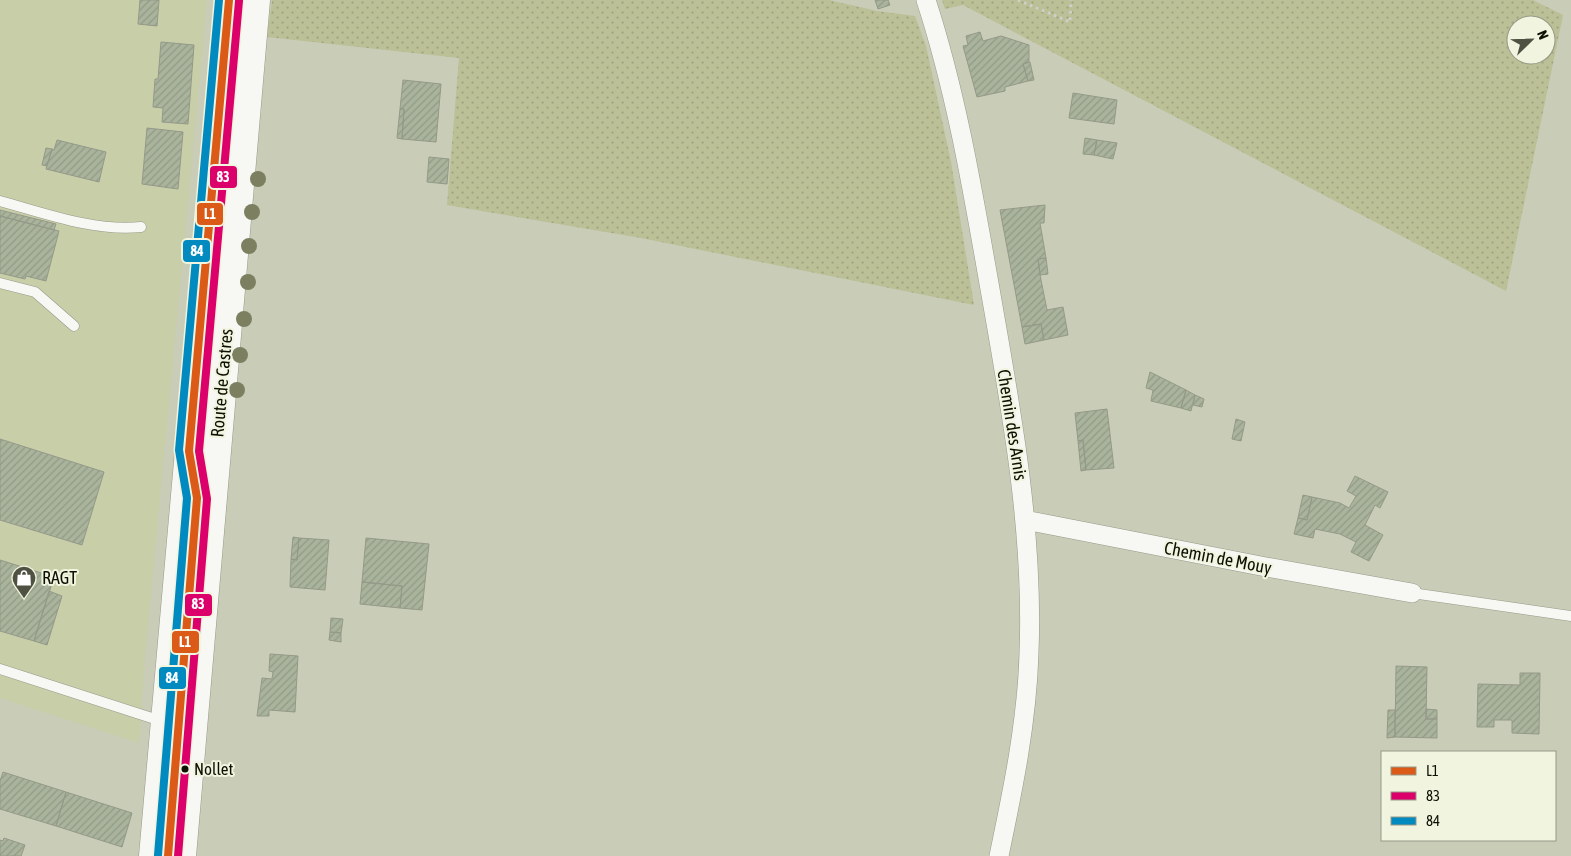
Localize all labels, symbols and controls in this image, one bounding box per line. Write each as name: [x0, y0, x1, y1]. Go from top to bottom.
north arrow: [1506, 15, 1556, 65]
text: N: [1534, 28, 1552, 42]
line badge: 83: [209, 165, 238, 189]
text: 83: [216, 169, 230, 185]
line badge: L1: [196, 202, 224, 226]
text: L1: [204, 206, 216, 222]
line badge: 84: [182, 239, 211, 263]
text: 84: [190, 243, 204, 259]
street label: Route de Castres: [206, 328, 237, 438]
street label: Chemin des Arnis: [993, 368, 1032, 482]
street label: Chemin de Mouy: [1163, 537, 1274, 578]
shop icon: RAGT: [11, 565, 37, 599]
place label: RAGT: [42, 567, 77, 588]
line badge: 83: [184, 593, 213, 617]
text: 83: [191, 596, 205, 612]
line badge: L1: [171, 630, 200, 654]
text: L1: [179, 634, 191, 650]
line badge: 84: [158, 666, 187, 690]
text: 84: [165, 670, 179, 686]
legend: [1381, 751, 1556, 841]
place label: Nollet: [194, 759, 234, 779]
text: L1: [1426, 762, 1439, 779]
marker: Nollet: [180, 764, 190, 774]
text: 83: [1426, 787, 1440, 804]
text: 84: [1426, 812, 1440, 829]

